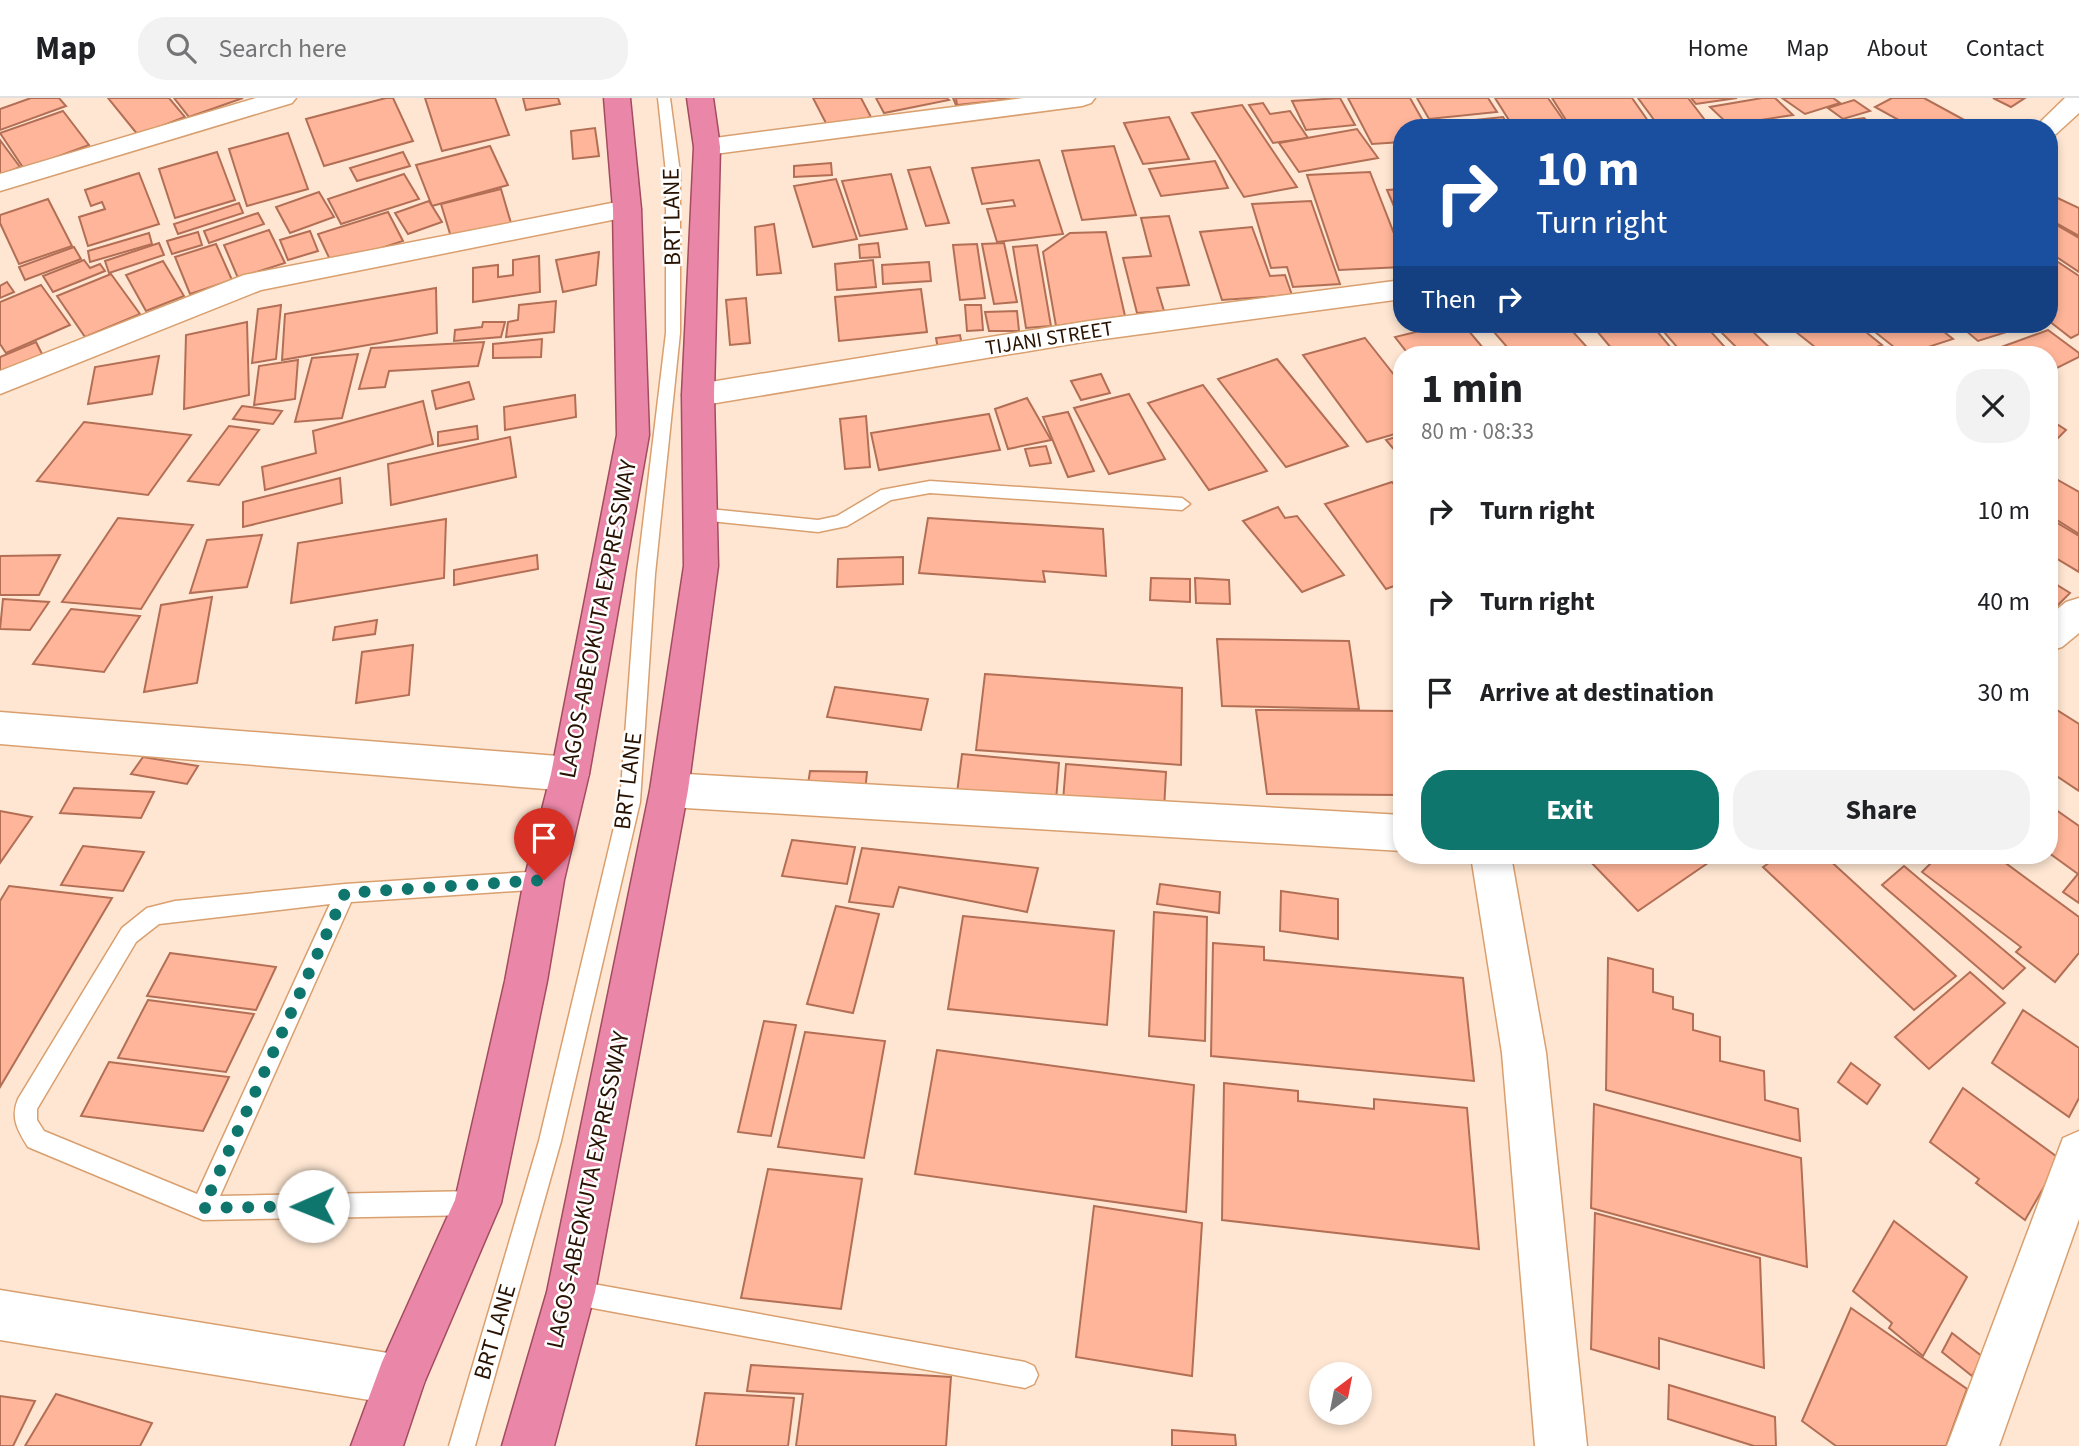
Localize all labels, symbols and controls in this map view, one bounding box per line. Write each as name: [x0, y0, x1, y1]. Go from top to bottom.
search box: [138, 17, 628, 80]
text: Map: [35, 25, 96, 72]
icon: search: [162, 29, 200, 67]
text: Search here: [218, 30, 347, 67]
text: Home: [1688, 31, 1748, 66]
text: Map: [1786, 31, 1829, 66]
text: About: [1867, 31, 1928, 66]
text: Contact: [1966, 31, 2044, 66]
text: 10 m: [1536, 135, 1640, 205]
icon: right: [1421, 147, 1512, 238]
street label: BRT LANE: [654, 168, 690, 266]
text: Turn right: [1536, 200, 1667, 246]
icon: right: [1490, 280, 1528, 318]
text: Then: [1421, 281, 1476, 318]
street label: TIJANI STREET: [983, 313, 1115, 363]
text: 1 min: [1421, 359, 1523, 419]
button: close: [1956, 369, 2030, 443]
text: 80 m · 08:33: [1421, 415, 1534, 448]
street label: LAGOS-ABEOKUTA EXPRESSWAY: [550, 456, 646, 781]
icon: right: [1421, 492, 1459, 530]
text: Turn right: [1480, 492, 1595, 529]
text: 10 m: [1977, 492, 2030, 529]
icon: right: [1421, 583, 1459, 621]
text: Turn right: [1480, 583, 1595, 620]
text: 40 m: [1977, 583, 2030, 620]
icon: arrive: [1421, 674, 1459, 712]
text: Arrive at destination: [1480, 674, 1714, 711]
text: 30 m: [1977, 674, 2030, 711]
street label: BRT LANE: [605, 730, 651, 832]
button: Exit: [1421, 770, 1719, 850]
button: Share: [1733, 770, 2030, 850]
pin: [514, 808, 574, 880]
icon: arrive: [525, 819, 563, 857]
street label: LAGOS-ABEOKUTA EXPRESSWAY: [537, 1028, 639, 1352]
position arrow: [276, 1169, 350, 1243]
street label: BRT LANE: [465, 1280, 525, 1384]
north arrow: [1309, 1362, 1372, 1424]
map controls: [1309, 1362, 1372, 1425]

